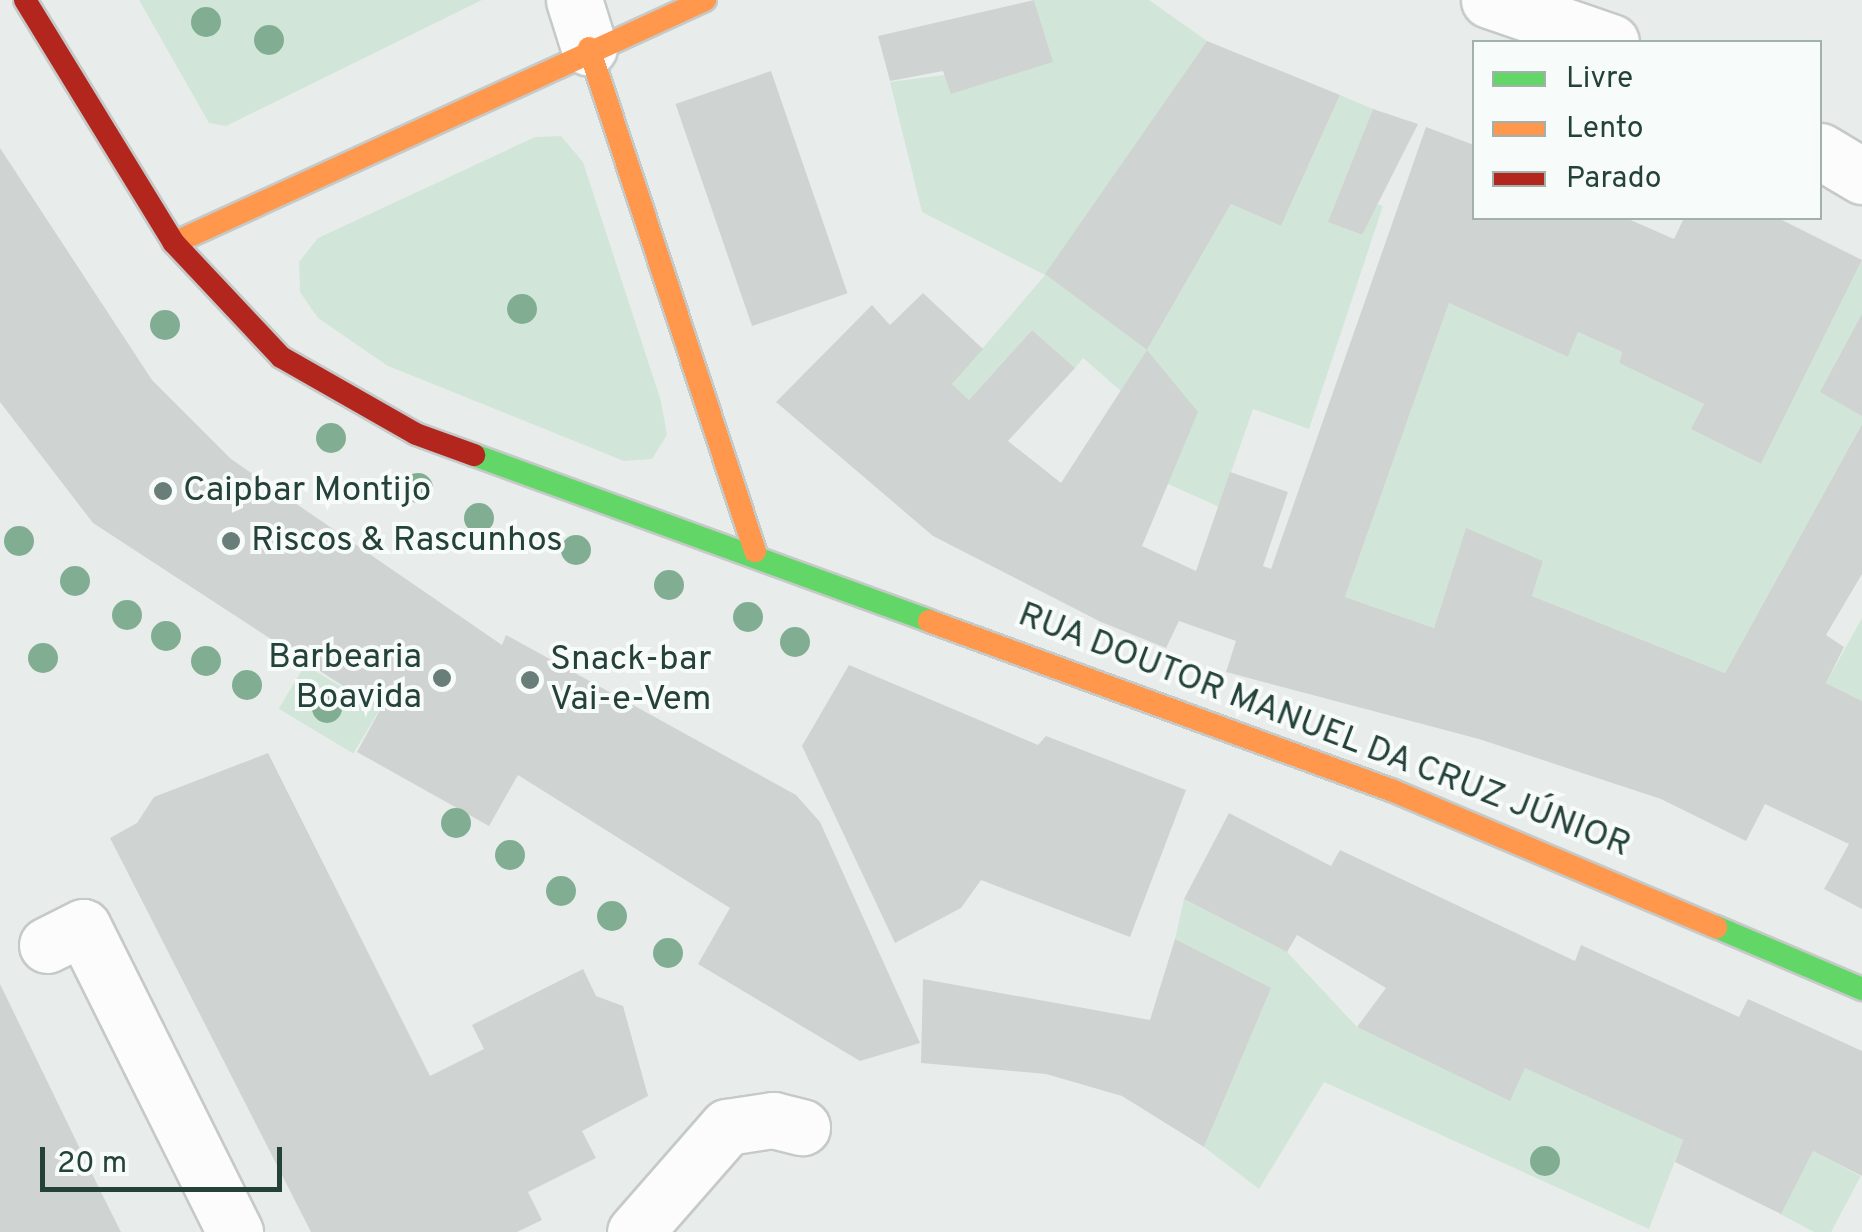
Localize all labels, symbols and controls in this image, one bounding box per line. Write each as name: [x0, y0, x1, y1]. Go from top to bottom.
legend: [1472, 40, 1822, 220]
text: Livre: [1566, 61, 1633, 98]
text: Lento: [1566, 111, 1643, 148]
text: Parado: [1566, 161, 1661, 198]
place label: Caipbar Montijo: [183, 470, 431, 512]
marker: Caipbar Montijo: [152, 480, 174, 502]
place label: Riscos & Rascunhos: [251, 520, 563, 562]
marker: Riscos & Rascunhos: [220, 530, 242, 552]
street label: RUA DOUTOR MANUEL DA CRUZ JÚNIOR: [1010, 594, 1638, 868]
place label: Barbearia Boavida: [268, 637, 422, 719]
place label: Snack-bar Vai-e-Vem: [550, 639, 712, 721]
marker: Barbearia Boavida: [431, 667, 453, 689]
marker: Snack-bar Vai-e-Vem: [519, 669, 541, 691]
scale bar: [45, 1127, 288, 1189]
text: 20 m: [57, 1146, 127, 1183]

